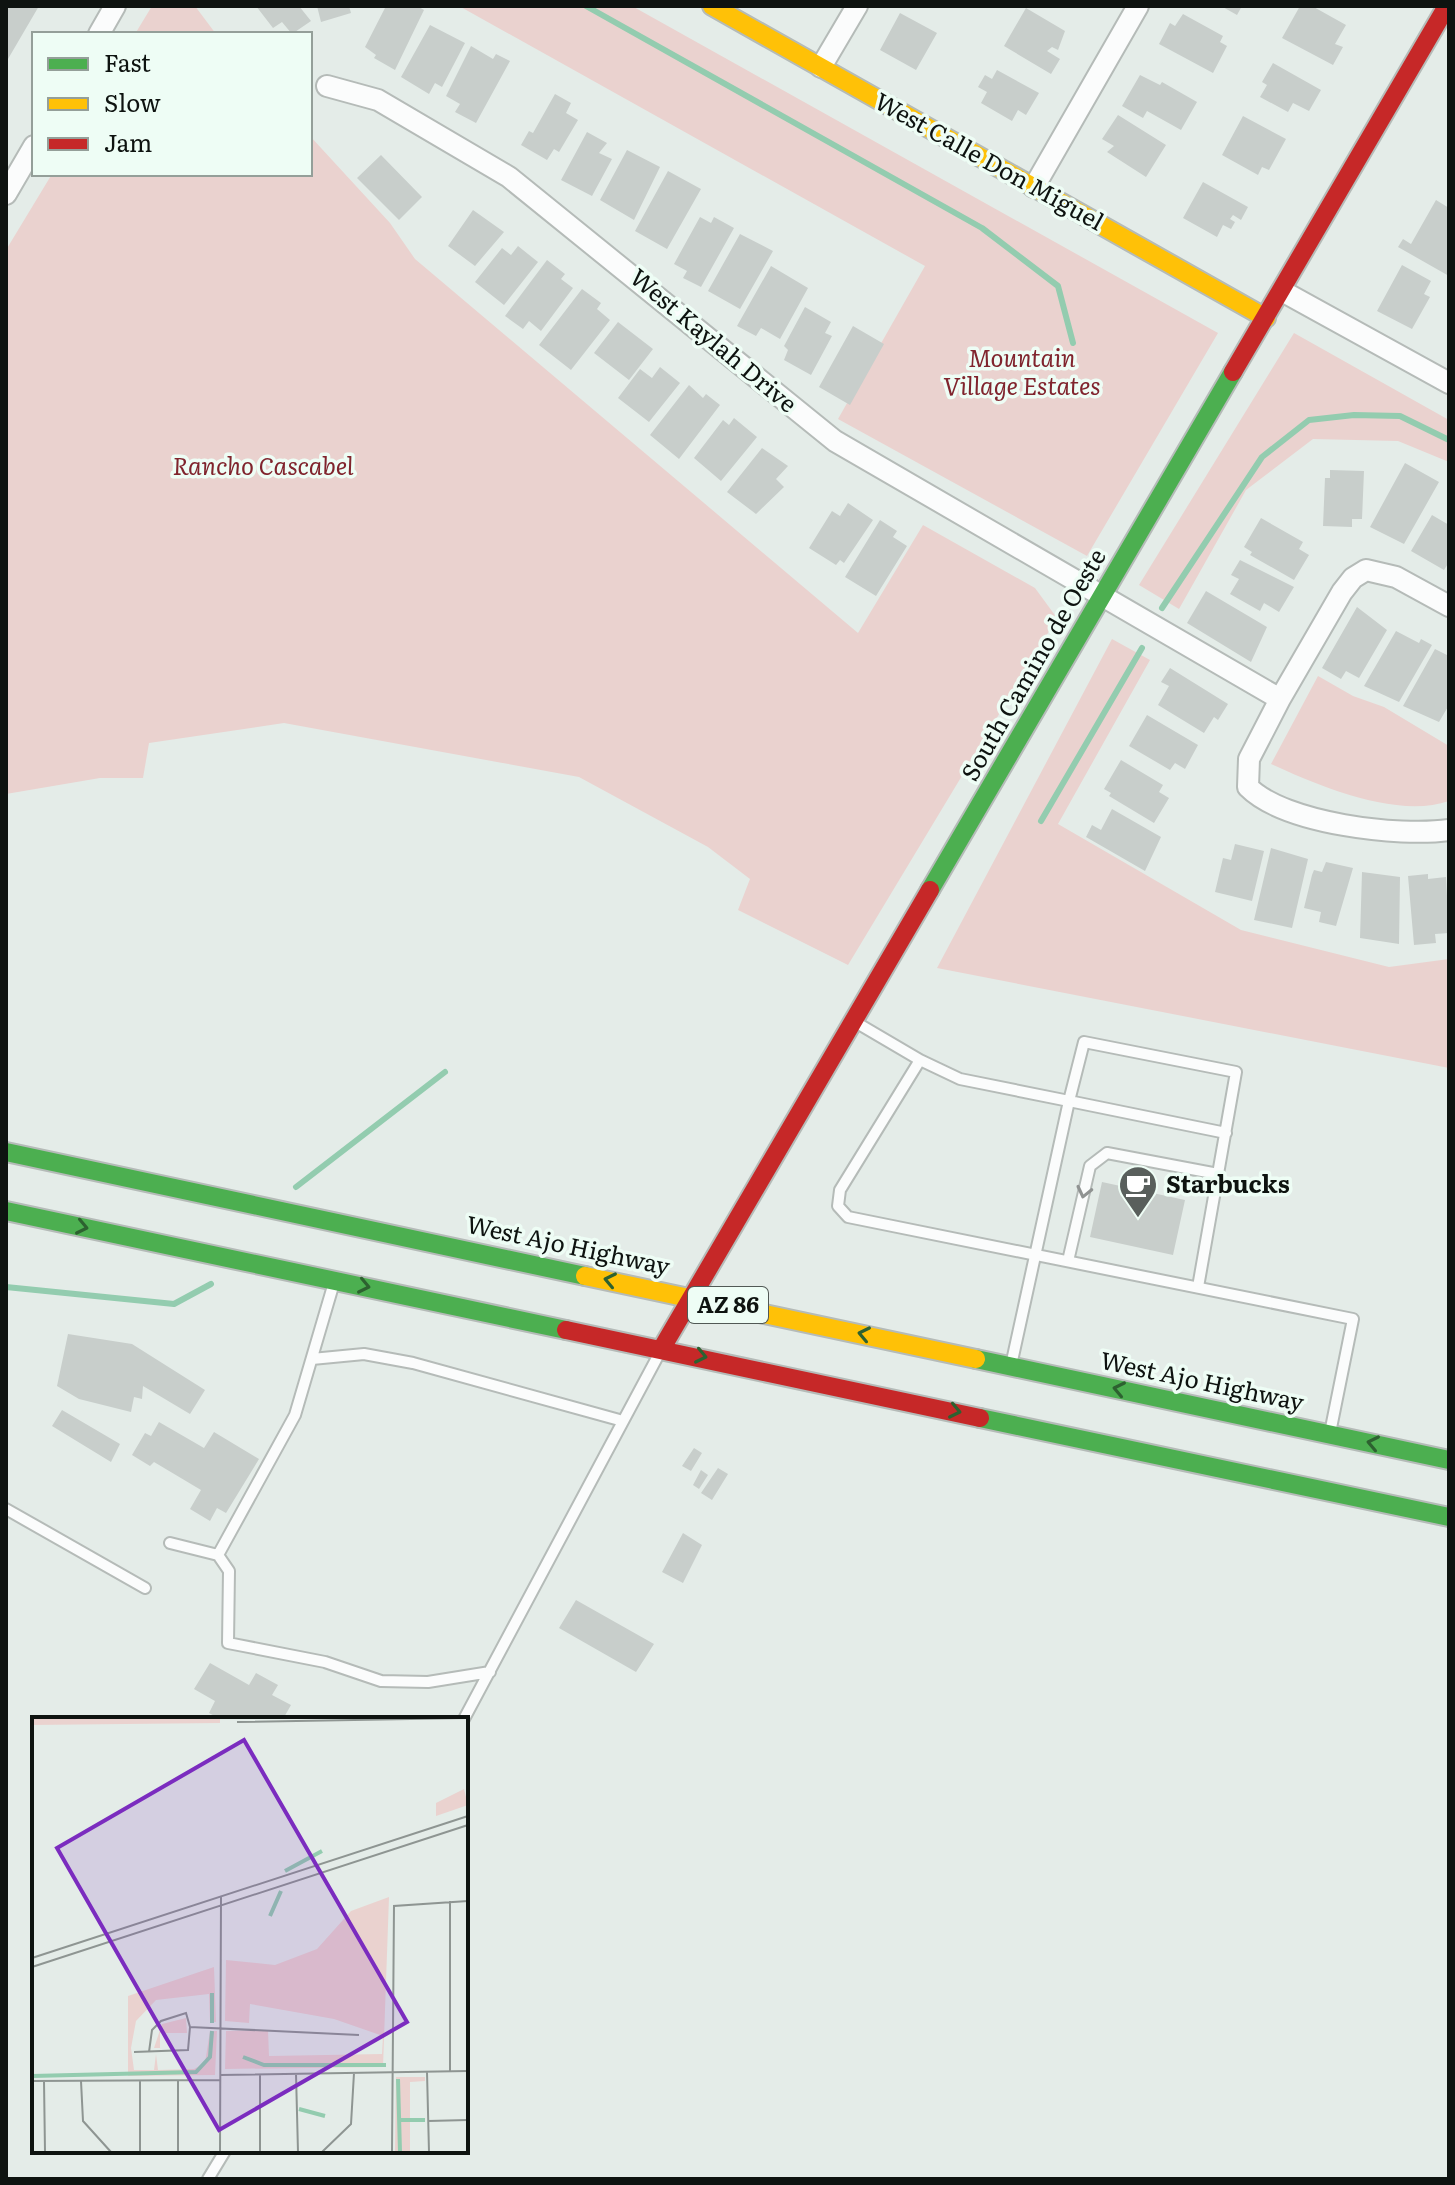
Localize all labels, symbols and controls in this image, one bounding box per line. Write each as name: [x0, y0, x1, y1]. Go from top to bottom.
legend: [32, 32, 312, 176]
text: Fast: [104, 44, 151, 79]
street label: West Calle Don Miguel: [869, 82, 1111, 237]
text: Slow: [104, 84, 161, 119]
text: Jam: [104, 124, 152, 159]
street label: West Kaylah Drive: [624, 259, 806, 419]
park label: Mountain Village Estates: [943, 339, 1101, 402]
park label: Rancho Cascabel: [172, 447, 354, 482]
street label: South Camino de Oeste: [951, 541, 1113, 786]
cafe icon: Starbucks: [1117, 1164, 1159, 1219]
place label: Starbucks: [1166, 1165, 1290, 1200]
one-way arrow: [1076, 1185, 1093, 1199]
street label: West Ajo Highway: [463, 1205, 674, 1282]
one-way arrow: [75, 1218, 89, 1235]
one-way arrow: [603, 1272, 617, 1289]
one-way arrow: [357, 1277, 371, 1294]
road number: AZ 86: [688, 1287, 768, 1323]
one-way arrow: [858, 1326, 872, 1343]
street label: West Ajo Highway: [1097, 1341, 1308, 1418]
one-way arrow: [694, 1347, 707, 1364]
one-way arrow: [1112, 1381, 1125, 1398]
one-way arrow: [948, 1402, 962, 1419]
one-way arrow: [1366, 1436, 1379, 1453]
inset map: [32, 1717, 468, 2153]

